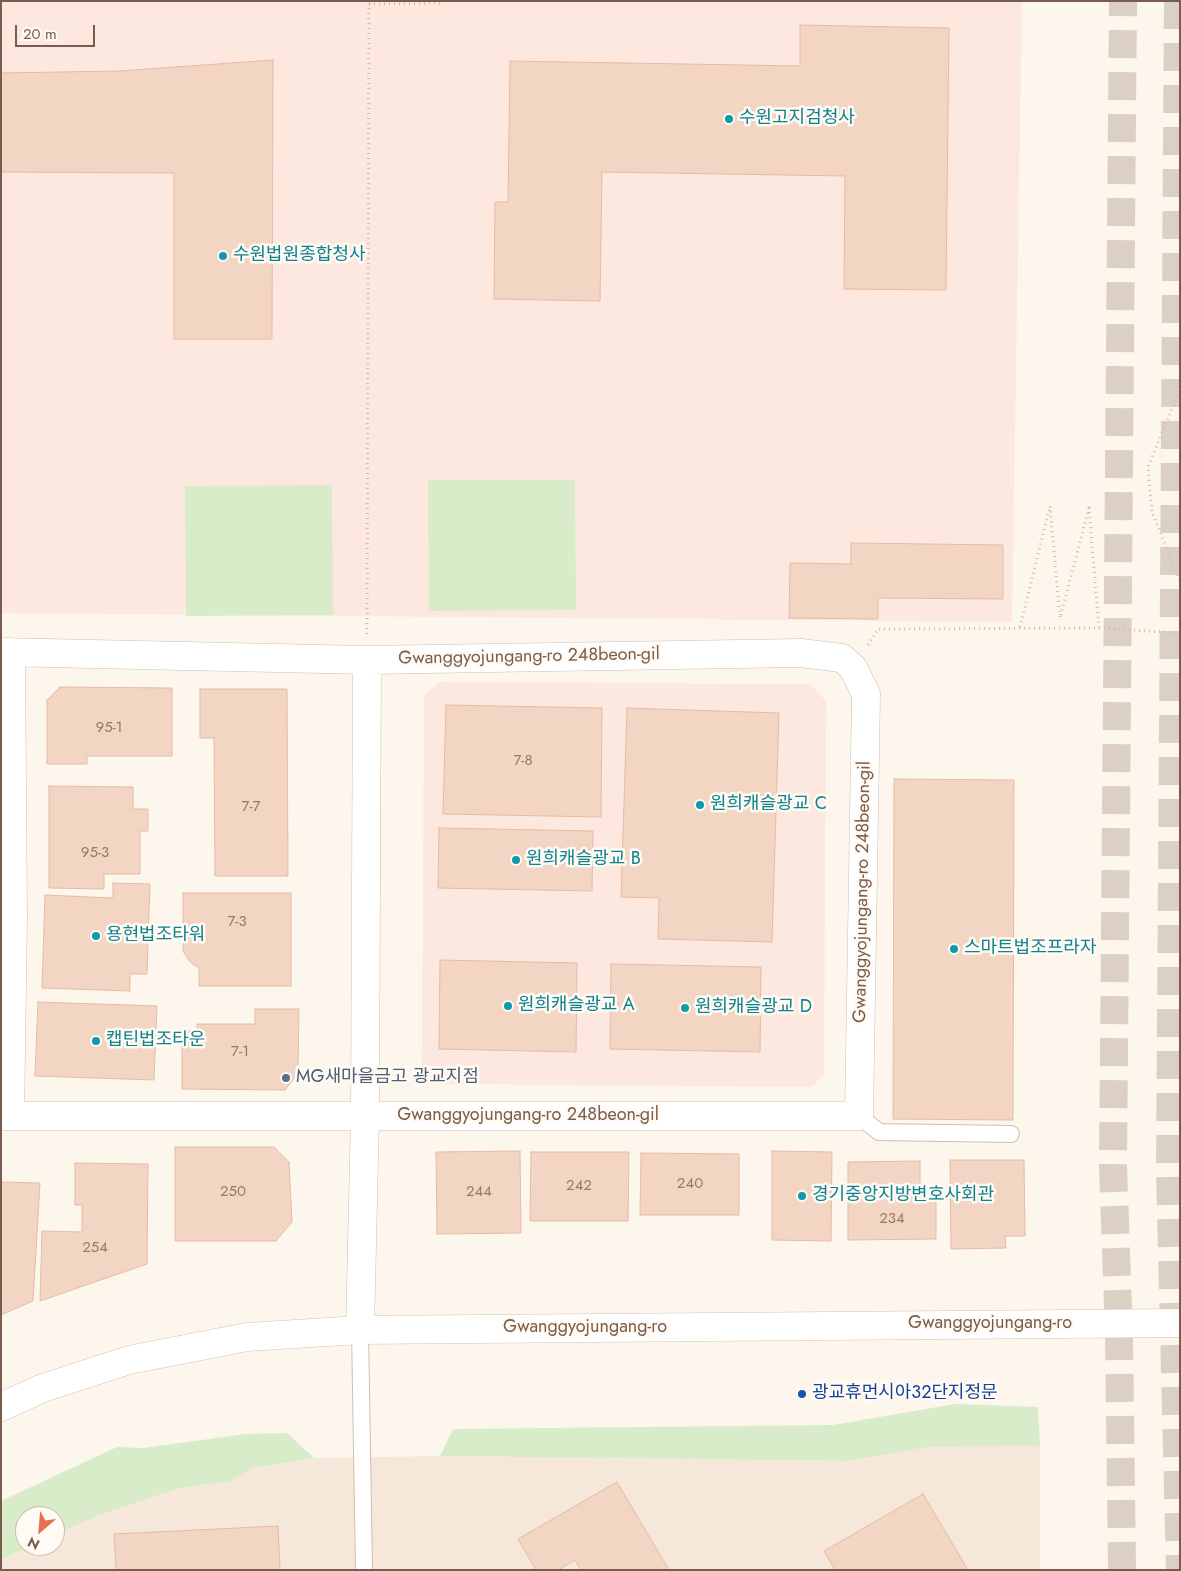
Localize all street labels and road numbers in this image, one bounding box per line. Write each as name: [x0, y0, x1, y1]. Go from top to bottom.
street label: Gwanggyojungang-ro 248beon-gil: [398, 644, 660, 670]
street label: Gwanggyojungang-ro 248beon-gil: [850, 761, 876, 1023]
street label: Gwanggyojungang-ro 248beon-gil: [397, 1105, 659, 1127]
street label: Gwanggyojungang-ro: [908, 1313, 1072, 1335]
street label: Gwanggyojungang-ro: [503, 1317, 667, 1339]

